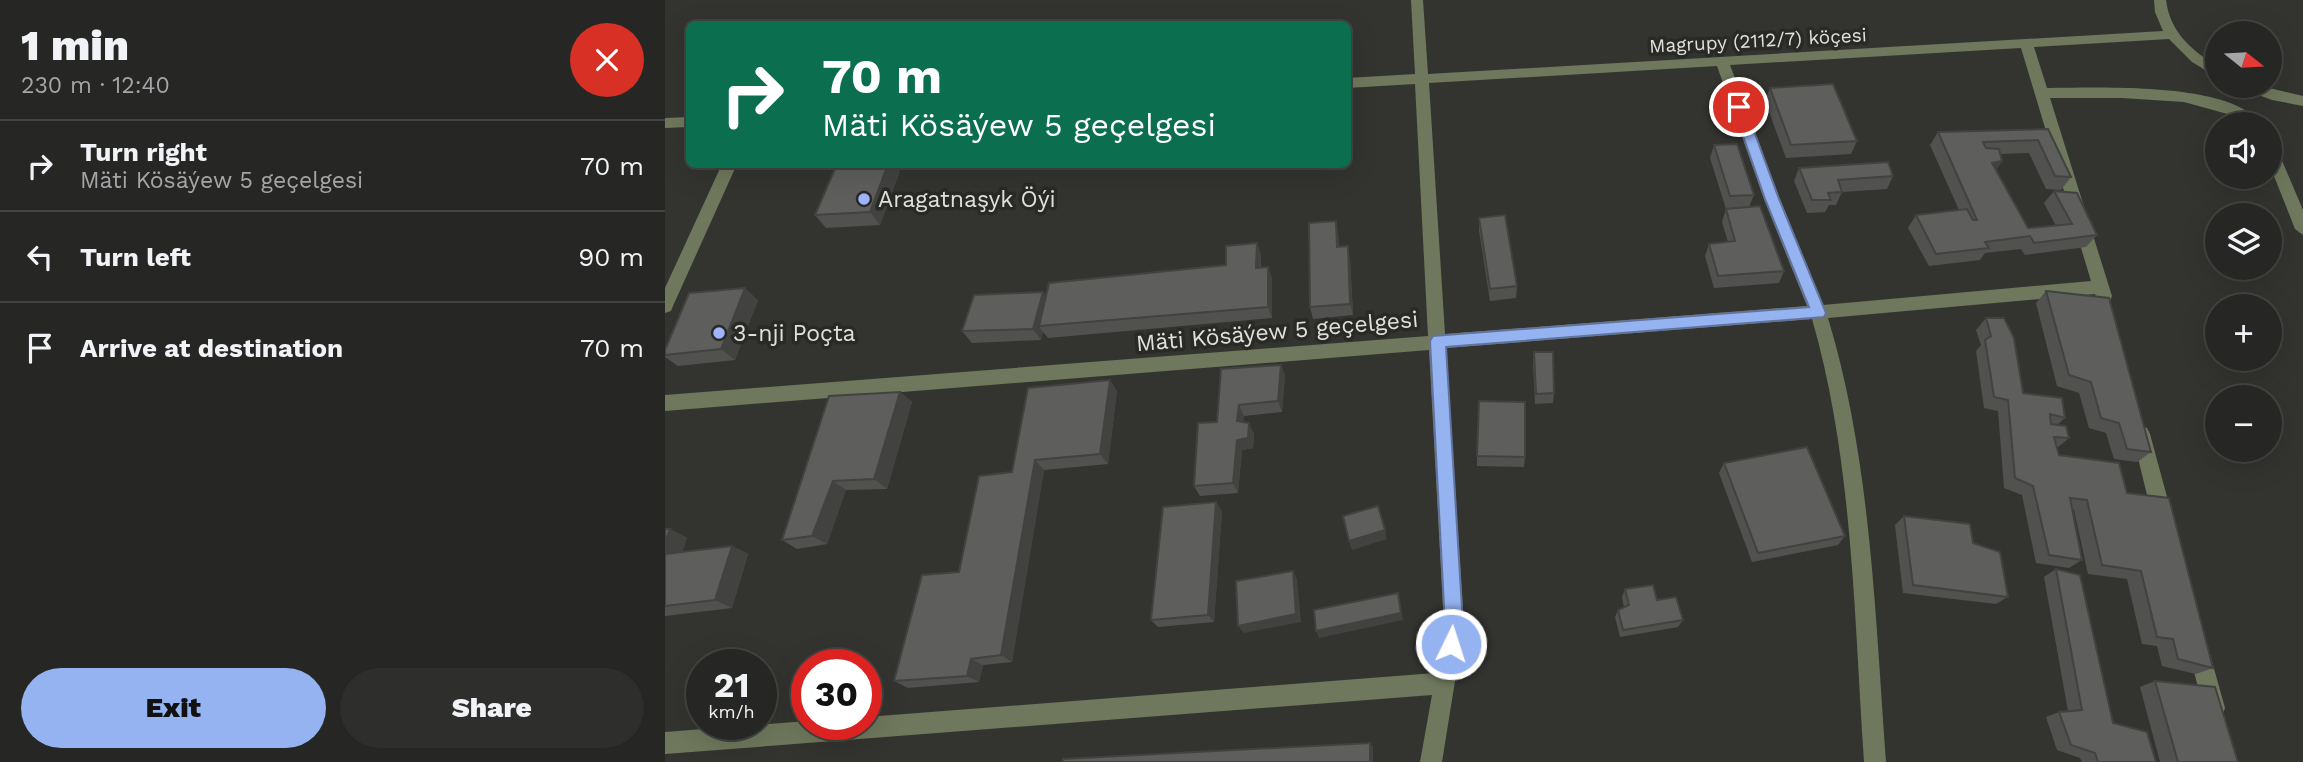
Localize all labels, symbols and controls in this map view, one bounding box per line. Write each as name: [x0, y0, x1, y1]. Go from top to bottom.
text: 1 min: [21, 21, 129, 70]
north arrow: [2205, 21, 2282, 98]
map controls: [2205, 21, 2282, 462]
button: close: [570, 23, 644, 97]
street label: Magrupy (2112/7) köçesi: [1649, 23, 1867, 58]
text: 70 m: [822, 47, 942, 105]
icon: right: [707, 49, 798, 140]
text: 230 m · 12:40: [21, 72, 170, 99]
pin: [1709, 77, 1769, 137]
icon: arrive: [1720, 88, 1758, 126]
text: Mäti Kösäýew 5 geçelgesi: [822, 106, 1216, 144]
button: sound: [2205, 112, 2282, 189]
text: Turn right: [80, 137, 207, 167]
icon: right: [21, 147, 59, 185]
text: 70 m: [580, 151, 644, 181]
text: Mäti Kösäýew 5 geçelgesi: [80, 167, 363, 194]
place label: Aragatnaşyk Öýi: [878, 186, 1056, 213]
marker: Aragatnaşyk Öýi: [856, 191, 872, 207]
button: layers: [2205, 203, 2282, 280]
icon: left: [21, 238, 59, 276]
text: Turn left: [80, 242, 191, 272]
text: 90 m: [578, 242, 644, 272]
button: +: [2205, 294, 2282, 371]
street label: Mäti Kösäýew 5 geçelgesi: [1135, 306, 1419, 357]
place label: 3-nji Poçta: [733, 320, 856, 347]
marker: 3-nji Poçta: [711, 325, 727, 341]
icon: arrive: [21, 329, 59, 367]
text: Arrive at destination: [80, 333, 343, 363]
text: 70 m: [580, 333, 644, 363]
button: −: [2205, 385, 2282, 462]
position arrow: [1414, 607, 1488, 681]
speed limit sign: 30: [791, 649, 882, 740]
text: 21: [714, 664, 749, 706]
button: Exit: [21, 668, 326, 748]
button: Share: [340, 668, 644, 748]
text: km/h: [708, 701, 755, 722]

